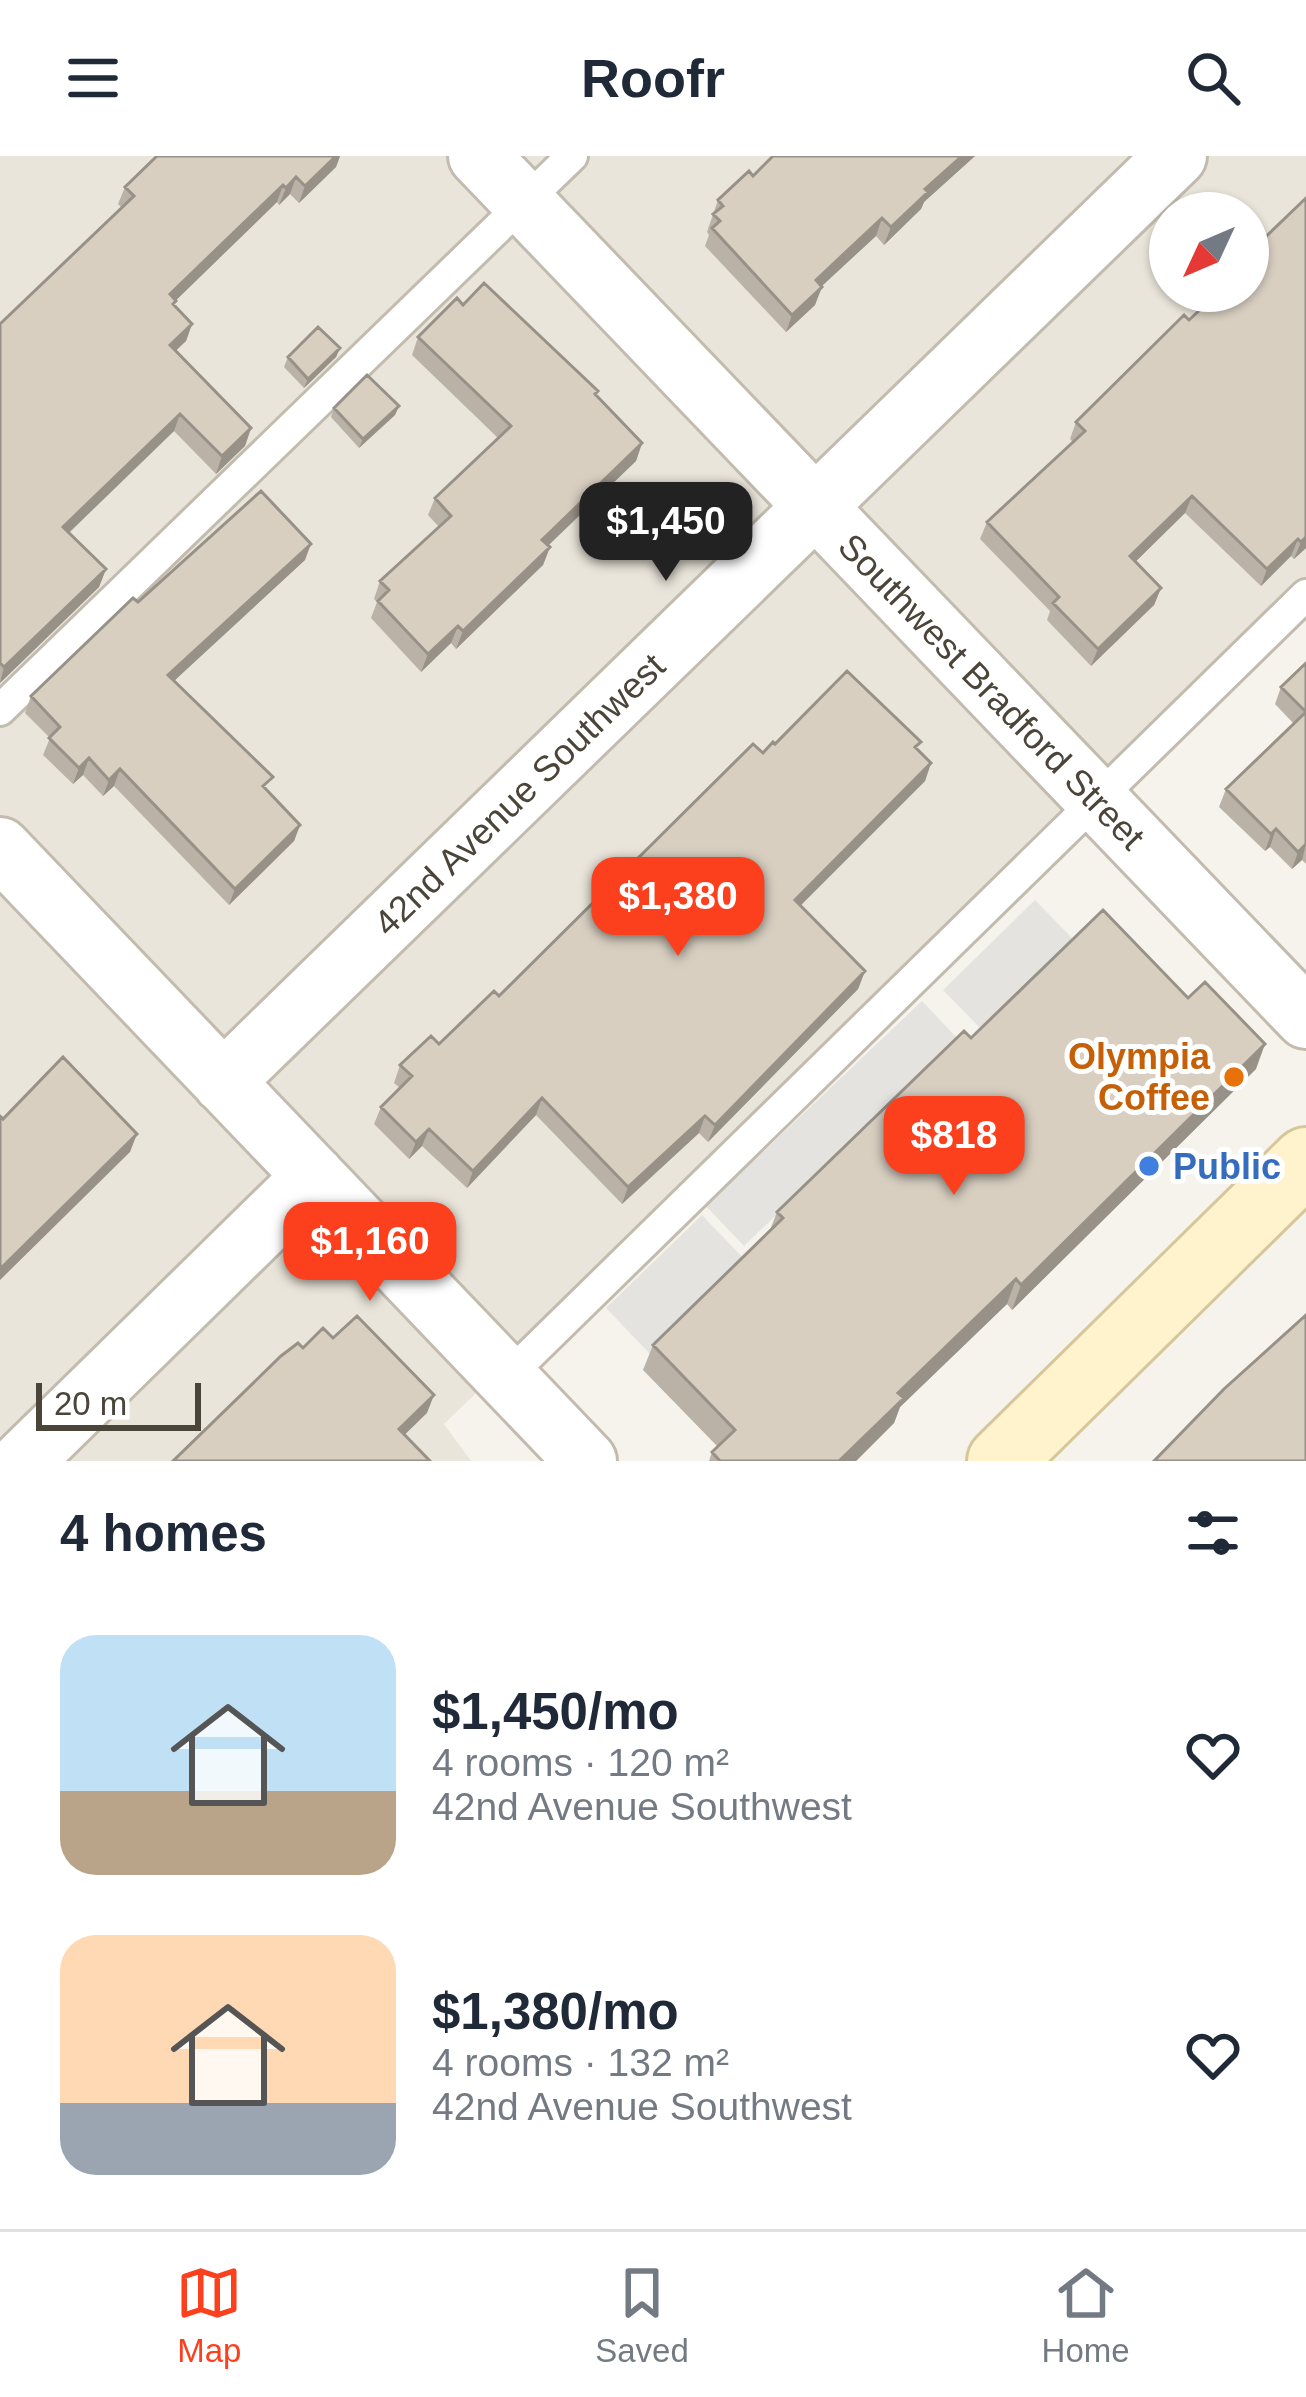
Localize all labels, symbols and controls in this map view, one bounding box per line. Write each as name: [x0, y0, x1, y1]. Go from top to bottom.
icon: menu: [60, 45, 126, 111]
icon: search: [1180, 45, 1246, 111]
text: Roofr: [581, 48, 725, 108]
north arrow: [1149, 192, 1269, 312]
map controls: [1149, 192, 1269, 312]
pin: $1,450: [568, 482, 764, 584]
text: $1,450: [606, 499, 726, 542]
street label: Southwest Bradford Street: [830, 525, 1153, 857]
street label: 42nd Avenue Southwest: [366, 645, 673, 944]
pin: $1,380: [580, 857, 776, 959]
text: $1,380: [618, 874, 738, 917]
place label: Olympia Coffee: [1068, 1036, 1211, 1118]
marker: Olympia Coffee: [1221, 1064, 1247, 1090]
pin: $818: [883, 1096, 1025, 1198]
text: $818: [911, 1113, 997, 1156]
place label: Public: [1173, 1146, 1281, 1187]
marker: Public: [1136, 1153, 1162, 1179]
pin: $1,160: [272, 1202, 468, 1304]
text: $1,160: [310, 1219, 430, 1262]
scale bar: [36, 1377, 201, 1430]
text: 20 m: [54, 1385, 127, 1422]
icon: filters: [1180, 1500, 1246, 1566]
text: 4 homes: [60, 1505, 267, 1562]
icon: home: [156, 1683, 300, 1827]
text: $1,450/mo: [432, 1683, 679, 1740]
icon: heart: [1180, 1722, 1246, 1788]
text: 4 rooms · 120 m²: [432, 1741, 729, 1784]
text: 42nd Avenue Southwest: [432, 1785, 852, 1828]
icon: home: [156, 1983, 300, 2127]
text: $1,380/mo: [432, 1983, 679, 2040]
icon: heart: [1180, 2022, 1246, 2088]
text: 4 rooms · 132 m²: [432, 2041, 729, 2084]
text: 42nd Avenue Southwest: [432, 2085, 852, 2128]
tab: Map: [176, 2260, 242, 2370]
tab: Saved: [595, 2260, 689, 2370]
tab: Home: [1042, 2260, 1130, 2370]

